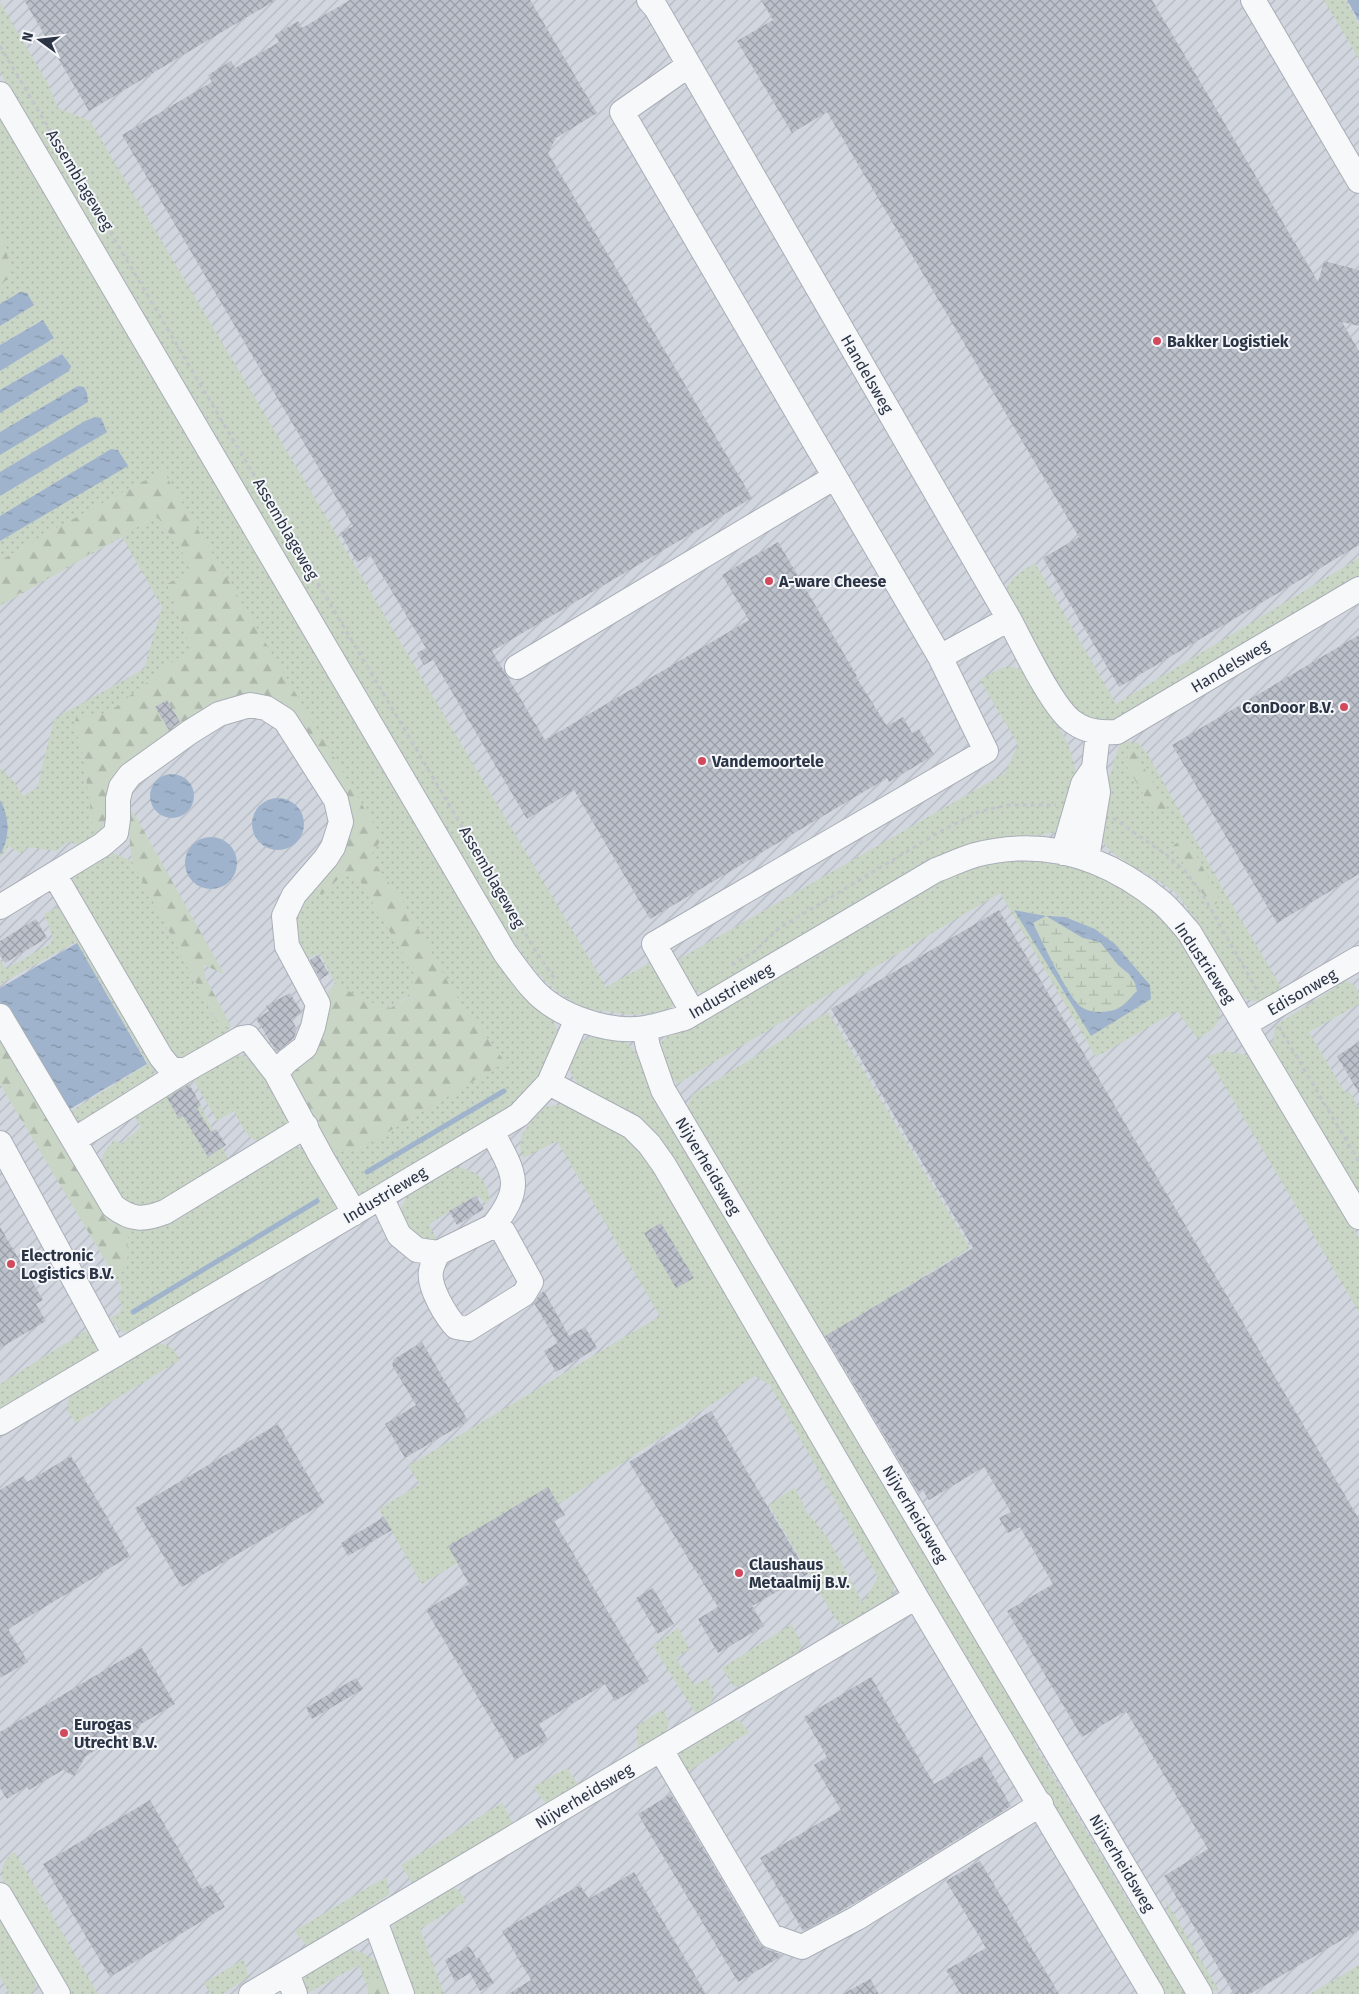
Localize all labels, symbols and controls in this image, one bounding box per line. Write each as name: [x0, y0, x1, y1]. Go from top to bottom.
north arrow: [15, 15, 65, 65]
text: N: [19, 30, 37, 43]
street label: Assemblageweg: [42, 126, 118, 234]
street label: Handelsweg: [837, 331, 898, 417]
place label: Bakker Logistiek: [1167, 332, 1289, 351]
marker: Bakker Logistiek: [1151, 335, 1163, 347]
street label: Assemblageweg: [249, 475, 323, 584]
place label: A-ware Cheese: [778, 572, 887, 591]
marker: A-ware Cheese: [763, 575, 775, 587]
street label: Handelsweg: [1187, 635, 1273, 697]
place label: ConDoor B.V.: [1242, 698, 1334, 717]
marker: ConDoor B.V.: [1338, 701, 1350, 713]
place label: Vandemoortele: [711, 752, 824, 771]
marker: Vandemoortele: [696, 755, 708, 767]
street label: Assemblageweg: [455, 823, 529, 932]
street label: Industrieweg: [1171, 919, 1240, 1008]
street label: Industrieweg: [685, 959, 777, 1023]
street label: Edisonweg: [1264, 964, 1341, 1019]
street label: Nijverheidsweg: [671, 1114, 745, 1219]
street label: Industrieweg: [340, 1162, 431, 1227]
place label: Electronic Logistics B.V.: [21, 1246, 114, 1283]
marker: Electronic Logistics B.V.: [5, 1258, 17, 1270]
street label: Nijverheidsweg: [878, 1462, 952, 1567]
place label: Claushaus Metaalmij B.V.: [749, 1555, 850, 1592]
marker: Claushaus Metaalmij B.V.: [733, 1567, 745, 1579]
place label: Eurogas Utrecht B.V.: [74, 1715, 157, 1752]
marker: Eurogas Utrecht B.V.: [58, 1727, 70, 1739]
street label: Nijverheidsweg: [532, 1759, 637, 1833]
street label: Nijverheidsweg: [1085, 1811, 1159, 1916]

